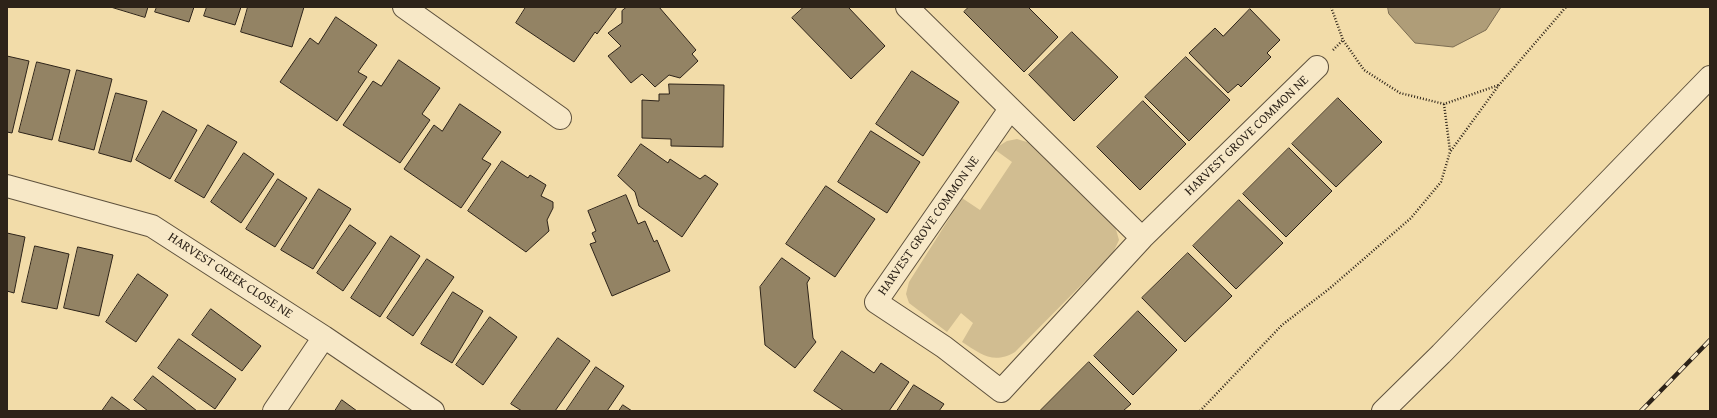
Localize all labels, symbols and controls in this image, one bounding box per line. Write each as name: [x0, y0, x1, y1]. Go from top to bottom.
street label: HARVEST GROVE COMMON NE: [1182, 73, 1312, 199]
street label: HARVEST GROVE COMMON NE: [875, 153, 983, 299]
street label: HARVEST CREEK CLOSE NE: [165, 230, 295, 322]

